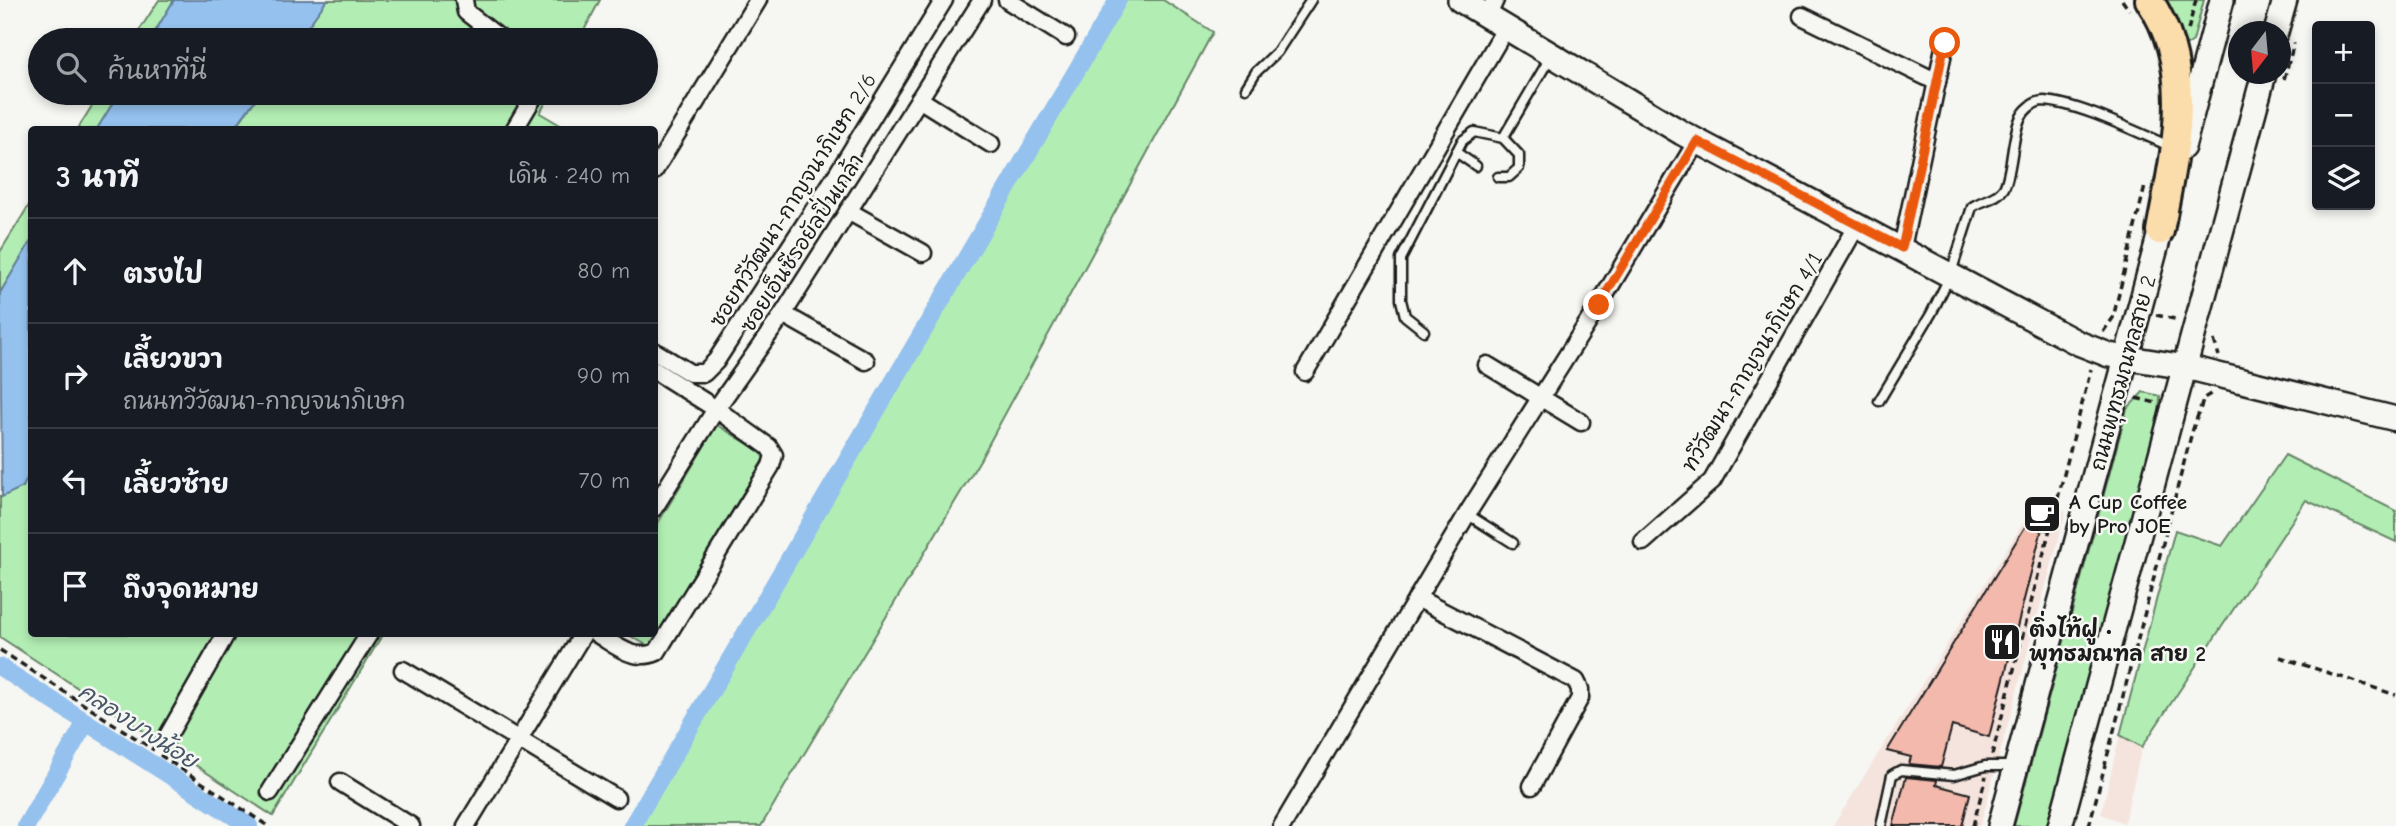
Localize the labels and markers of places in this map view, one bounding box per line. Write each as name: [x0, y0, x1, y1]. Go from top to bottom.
place label: A Cup Coffee by Pro JOE: [2069, 490, 2187, 538]
cafe icon: A Cup Coffee by Pro JOE: [2021, 493, 2063, 535]
place label: ติ่งไท้ฝู • พุทธมณฑล สาย 2: [2029, 610, 2206, 670]
restaurant icon: ติ่งไท้ฝู • พุทธมณฑล สาย 2: [1981, 621, 2023, 663]

